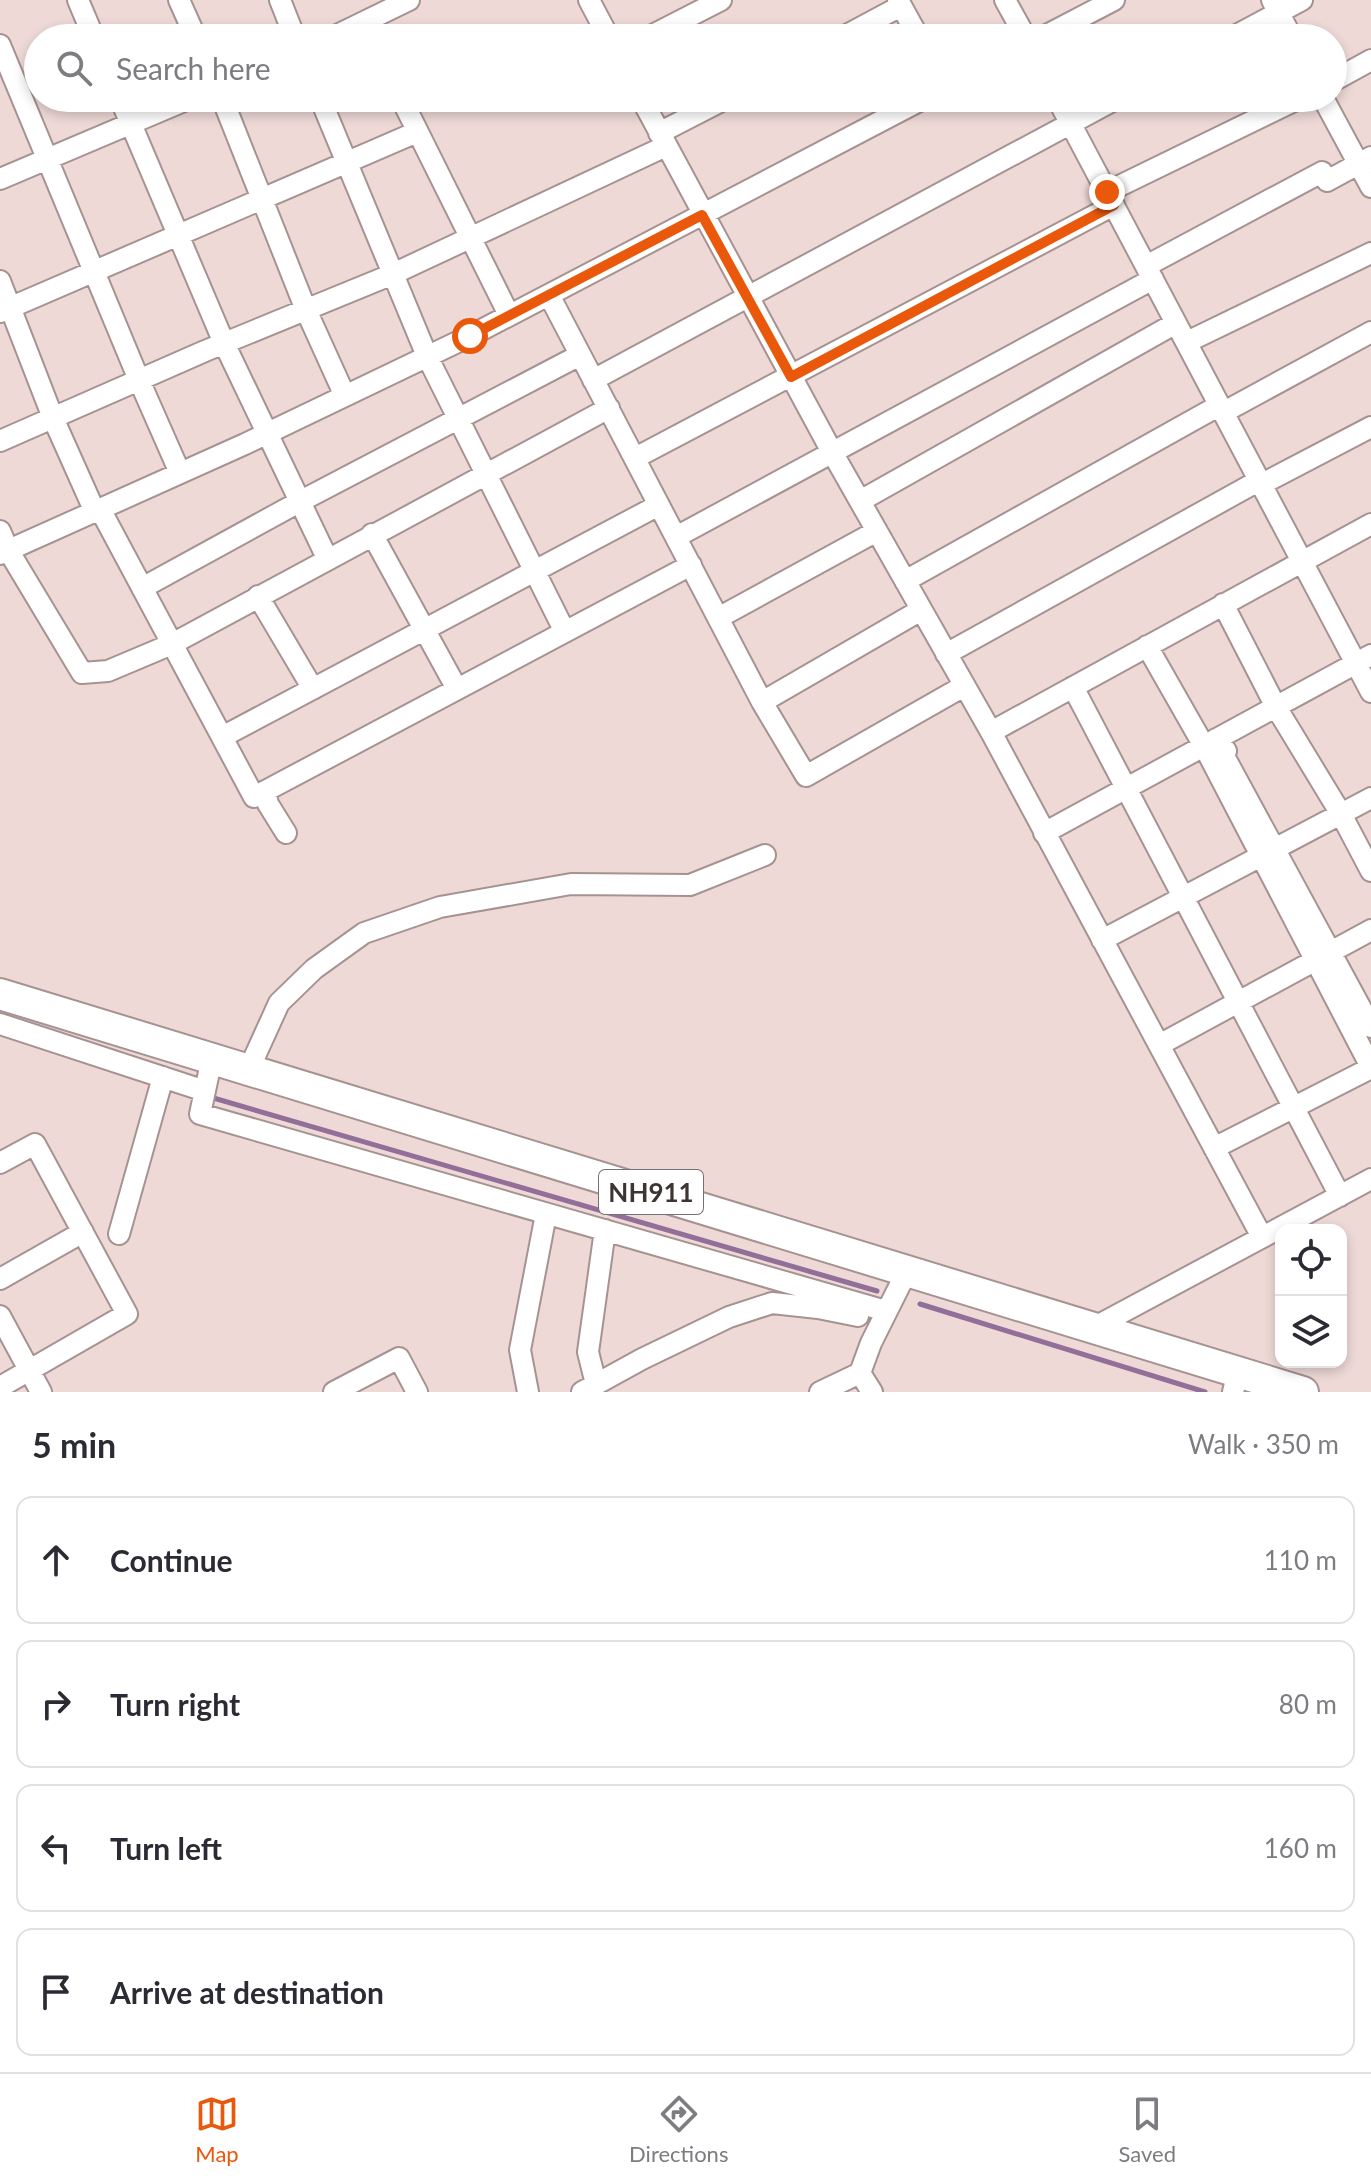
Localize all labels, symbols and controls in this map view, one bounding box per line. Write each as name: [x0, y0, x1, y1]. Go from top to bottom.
search box: [24, 24, 1347, 112]
icon: search: [52, 46, 96, 90]
text: Search here: [116, 50, 271, 86]
route end: [1089, 174, 1125, 210]
route start: [452, 318, 488, 354]
road number: NH911: [599, 1170, 703, 1214]
map controls: [1275, 1224, 1347, 1368]
button: locate: [1275, 1224, 1347, 1296]
button: layers: [1275, 1296, 1347, 1368]
text: 5 min: [32, 1424, 116, 1465]
text: Walk · 350 m: [1188, 1428, 1339, 1460]
icon: ahead: [34, 1538, 78, 1582]
text: Continue: [110, 1542, 233, 1578]
text: 110 m: [1264, 1544, 1337, 1576]
icon: right: [34, 1682, 78, 1726]
text: Turn right: [110, 1686, 240, 1722]
text: 80 m: [1279, 1688, 1337, 1720]
icon: left: [34, 1826, 78, 1870]
text: Turn left: [110, 1830, 222, 1866]
text: 160 m: [1264, 1832, 1337, 1864]
icon: arrive: [34, 1970, 78, 2014]
text: Arrive at destination: [110, 1974, 384, 2010]
tab: Map: [195, 2092, 239, 2167]
tab: Directions: [629, 2092, 728, 2167]
tab: Saved: [1118, 2092, 1176, 2167]

